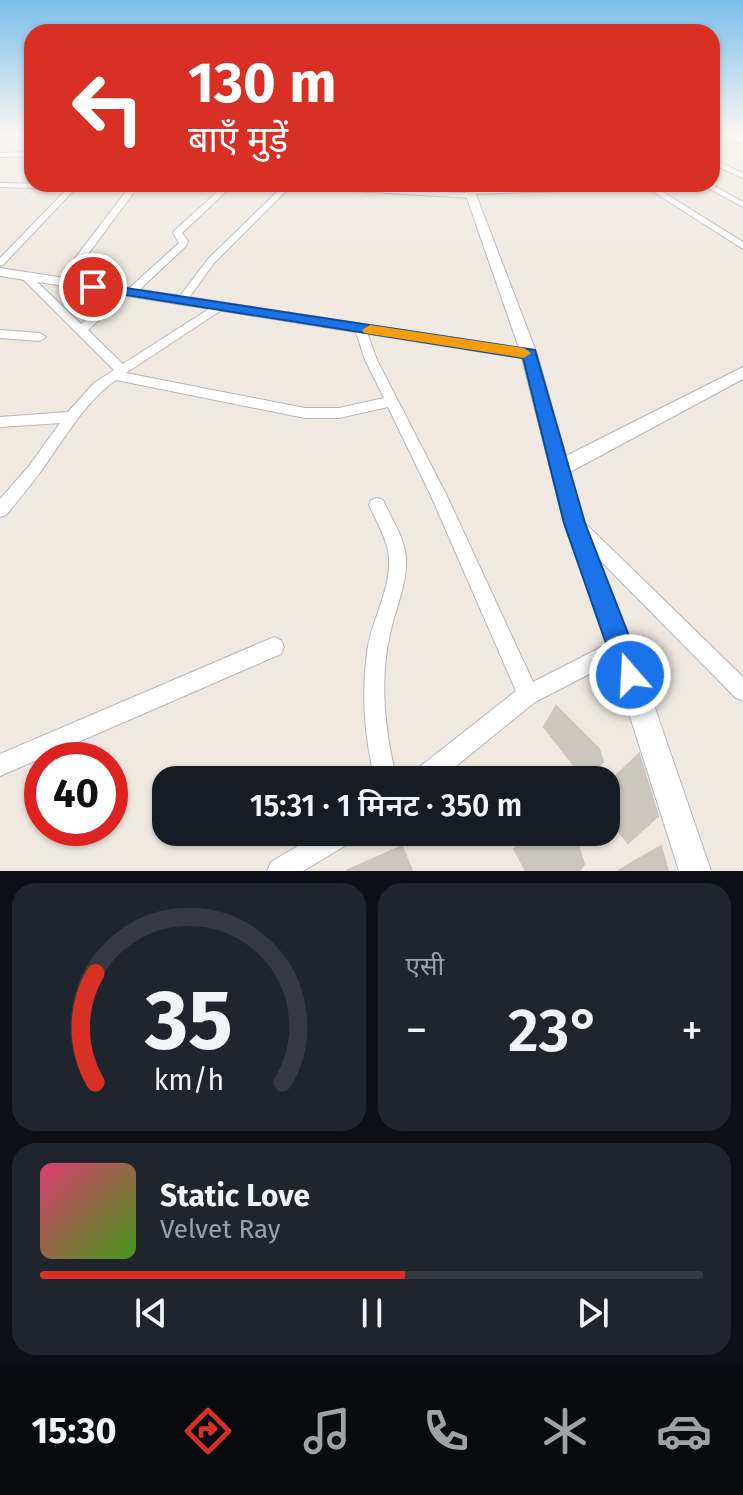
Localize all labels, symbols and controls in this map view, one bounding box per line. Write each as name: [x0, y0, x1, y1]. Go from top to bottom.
text: 130 m: [188, 50, 336, 117]
icon: left: [56, 56, 160, 160]
text: बाएँ मुड़ें: [188, 118, 288, 162]
pin: [59, 253, 127, 321]
icon: arrive: [71, 265, 115, 309]
position arrow: [588, 633, 672, 717]
speed limit sign: 40: [24, 742, 128, 846]
text: 15:31 · 1 मिनट · 350 m: [250, 788, 522, 824]
text: एसी: [406, 951, 444, 982]
text: 35: [144, 971, 233, 1071]
text: 23°: [508, 995, 601, 1067]
text: −: [406, 1004, 428, 1057]
text: +: [681, 1004, 703, 1057]
text: km/h: [153, 1063, 224, 1098]
text: Static Love: [160, 1178, 310, 1214]
text: Velvet Ray: [160, 1214, 280, 1245]
icon: previous: [129, 1291, 173, 1335]
icon: pause: [350, 1291, 394, 1335]
icon: next: [571, 1291, 615, 1335]
icon: directions: [180, 1403, 236, 1459]
icon: music: [299, 1403, 355, 1459]
icon: phone: [418, 1403, 474, 1459]
icon: climate: [537, 1403, 593, 1459]
icon: car: [656, 1403, 712, 1459]
text: 15:30: [32, 1409, 117, 1453]

